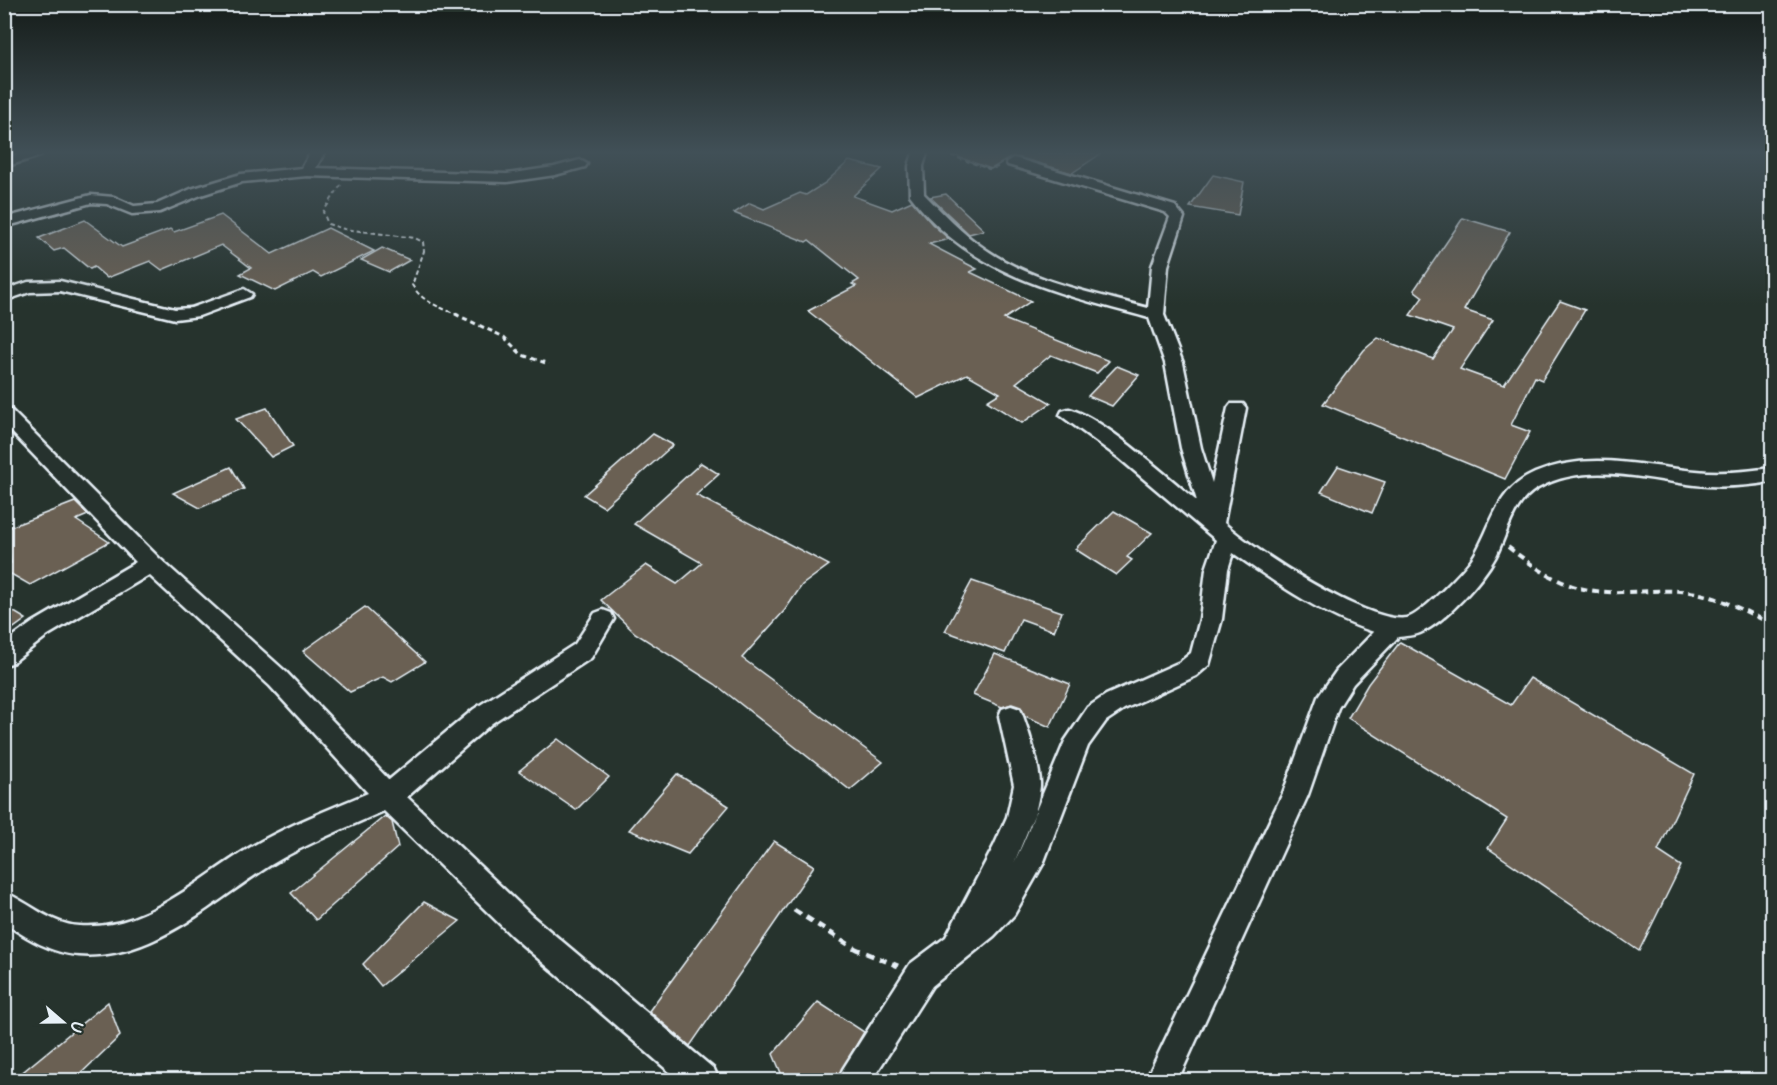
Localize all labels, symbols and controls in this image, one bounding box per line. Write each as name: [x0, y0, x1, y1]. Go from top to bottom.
north arrow: [33, 992, 93, 1052]
text: U: [65, 1018, 87, 1036]

